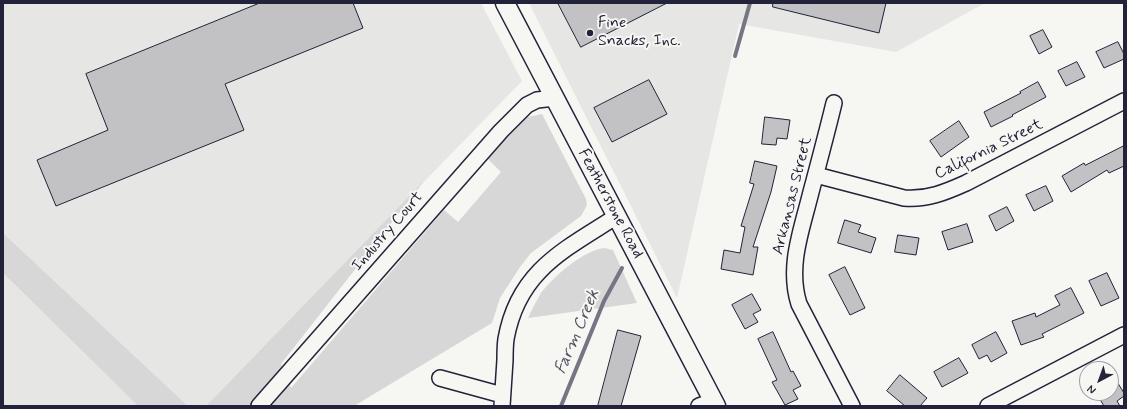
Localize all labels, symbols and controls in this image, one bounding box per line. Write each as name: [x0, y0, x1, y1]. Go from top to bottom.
place label: Fine Snacks, Inc.: [598, 14, 681, 52]
marker: Fine Snacks, Inc.: [585, 28, 595, 38]
street label: California Street: [932, 116, 1046, 184]
street label: Arkansas Street: [769, 135, 817, 257]
street label: Featherstone Road: [573, 146, 647, 262]
street label: Industry Court: [348, 188, 428, 276]
water label: Farm Creek: [551, 287, 605, 377]
north arrow: [1079, 361, 1119, 401]
text: N: [1084, 382, 1099, 397]

